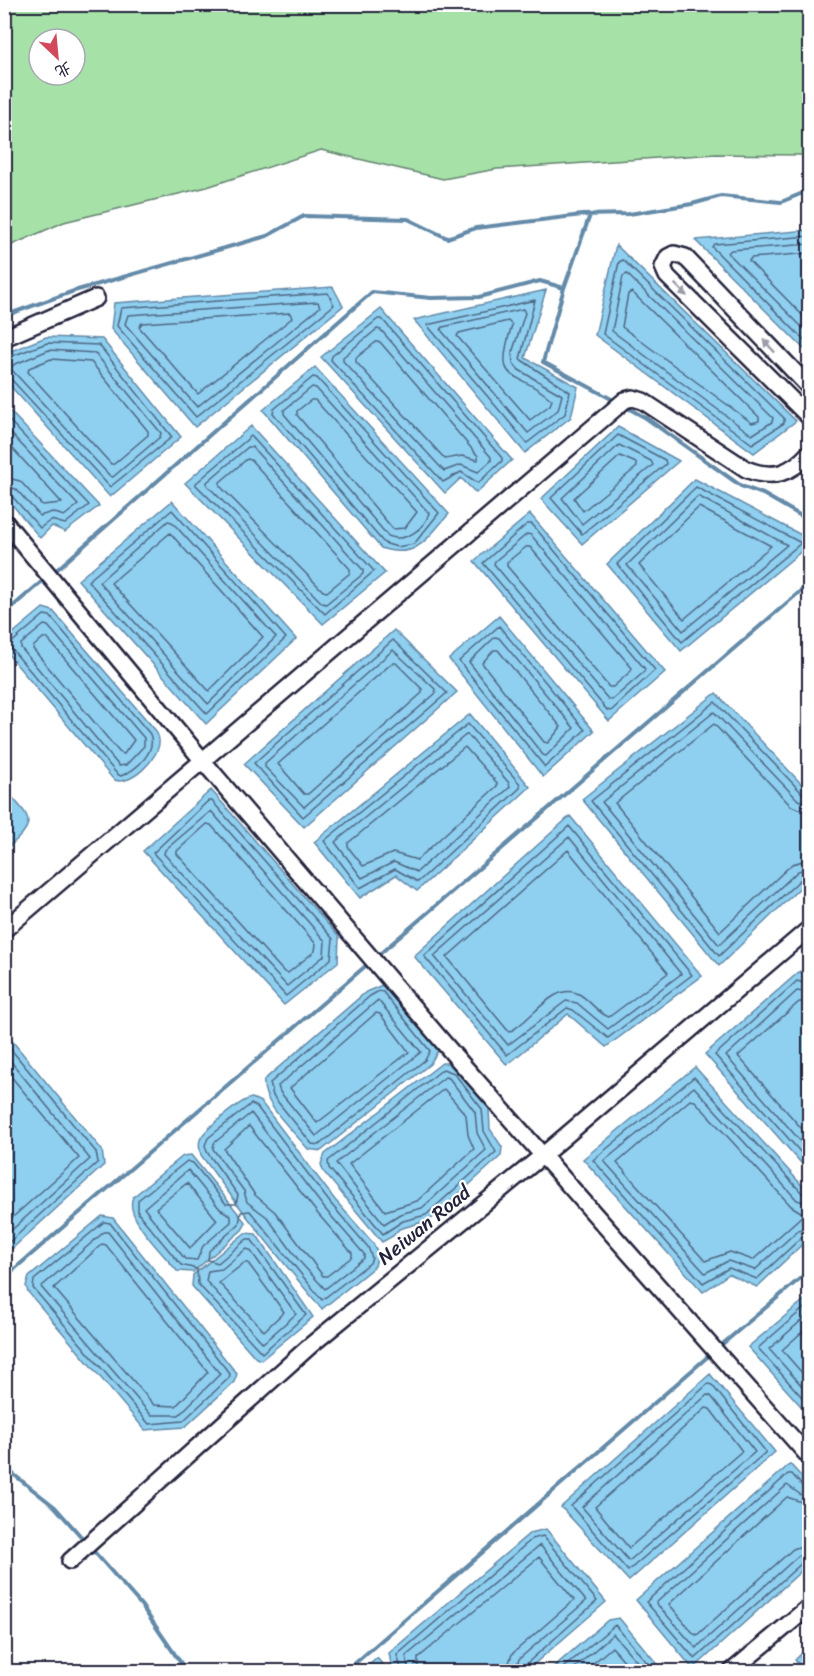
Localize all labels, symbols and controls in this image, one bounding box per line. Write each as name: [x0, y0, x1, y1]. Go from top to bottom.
north arrow: [27, 27, 87, 87]
text: 北: [50, 53, 77, 87]
one-way arrow: [673, 282, 687, 296]
one-way arrow: [763, 339, 777, 353]
street label: Neiwan Road: [369, 1175, 480, 1274]

